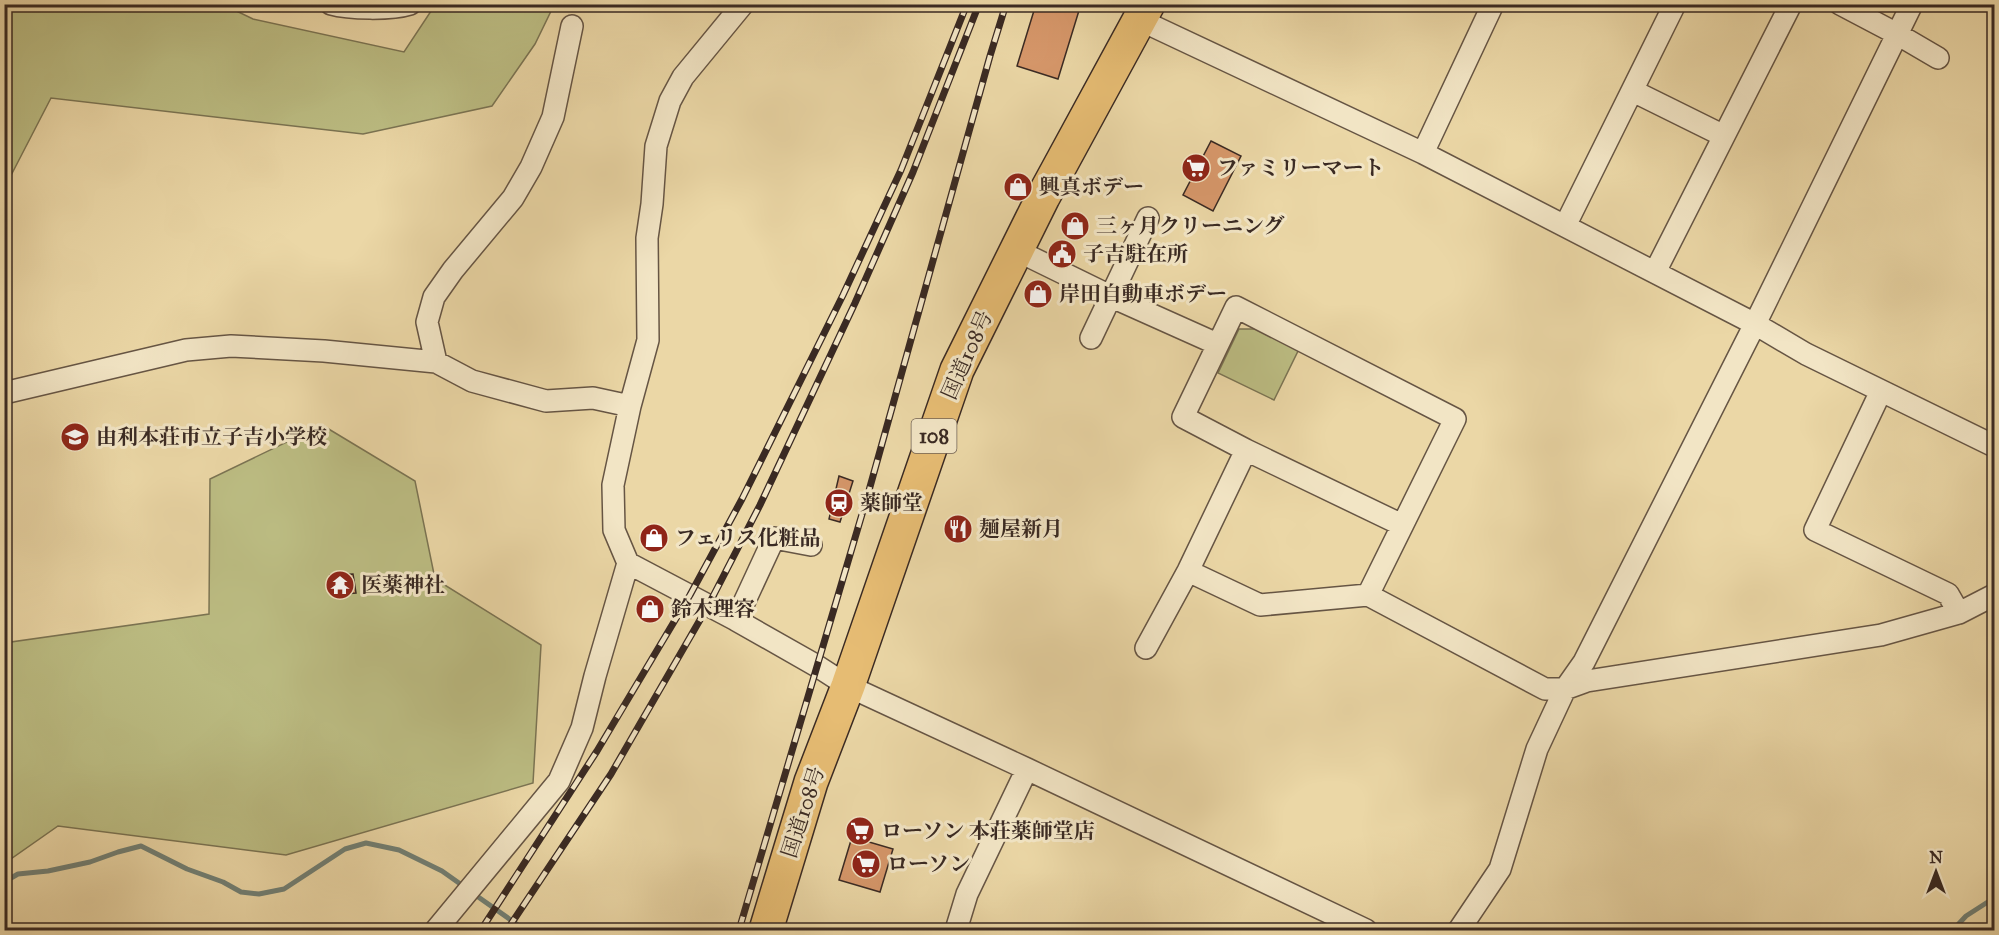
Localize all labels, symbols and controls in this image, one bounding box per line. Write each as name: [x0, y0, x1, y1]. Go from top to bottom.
supermarket icon: ファミリーマート: [1180, 152, 1212, 184]
place label: ファミリーマート: [1217, 155, 1385, 181]
shop icon: 興真ボデー: [1002, 171, 1034, 203]
place label: 興真ボデー: [1039, 174, 1144, 200]
shop icon: 三ヶ月クリーニング: [1059, 210, 1091, 242]
place label: 三ヶ月クリーニング: [1096, 213, 1285, 239]
public building icon: 子吉駐在所: [1046, 238, 1078, 270]
place label: 子吉駐在所: [1083, 241, 1188, 267]
shop icon: 岸田自動車ボデー: [1022, 278, 1054, 310]
place label: 岸田自動車ボデー: [1059, 281, 1227, 307]
street label: 国道108号: [936, 307, 998, 403]
road number: 108: [912, 419, 956, 453]
school or university icon: 由利本荘市立子吉小学校: [59, 421, 91, 453]
place label: 由利本荘市立子吉小学校: [96, 424, 327, 450]
station icon: 薬師堂: [823, 487, 855, 519]
place label: 薬師堂: [860, 490, 923, 516]
restaurant icon: 麺屋新月: [942, 513, 974, 545]
place label: 麺屋新月: [979, 516, 1063, 542]
shop icon: フェリス化粧品: [638, 522, 670, 554]
place label: フェリス化粧品: [675, 525, 821, 551]
temple icon: 医薬神社: [324, 569, 356, 601]
place label: 医薬神社: [361, 572, 445, 598]
shop icon: 鈴木理容: [634, 593, 666, 625]
place label: 鈴木理容: [671, 596, 755, 622]
street label: 国道108号: [776, 763, 830, 861]
supermarket icon: ローソン 本荘薬師堂店: [844, 815, 876, 847]
place label: ローソン 本荘薬師堂店: [881, 818, 1095, 844]
north arrow: [1906, 842, 1966, 902]
supermarket icon: ローソン: [850, 848, 882, 880]
text: N: [1929, 848, 1943, 867]
place label: ローソン: [887, 851, 970, 877]

